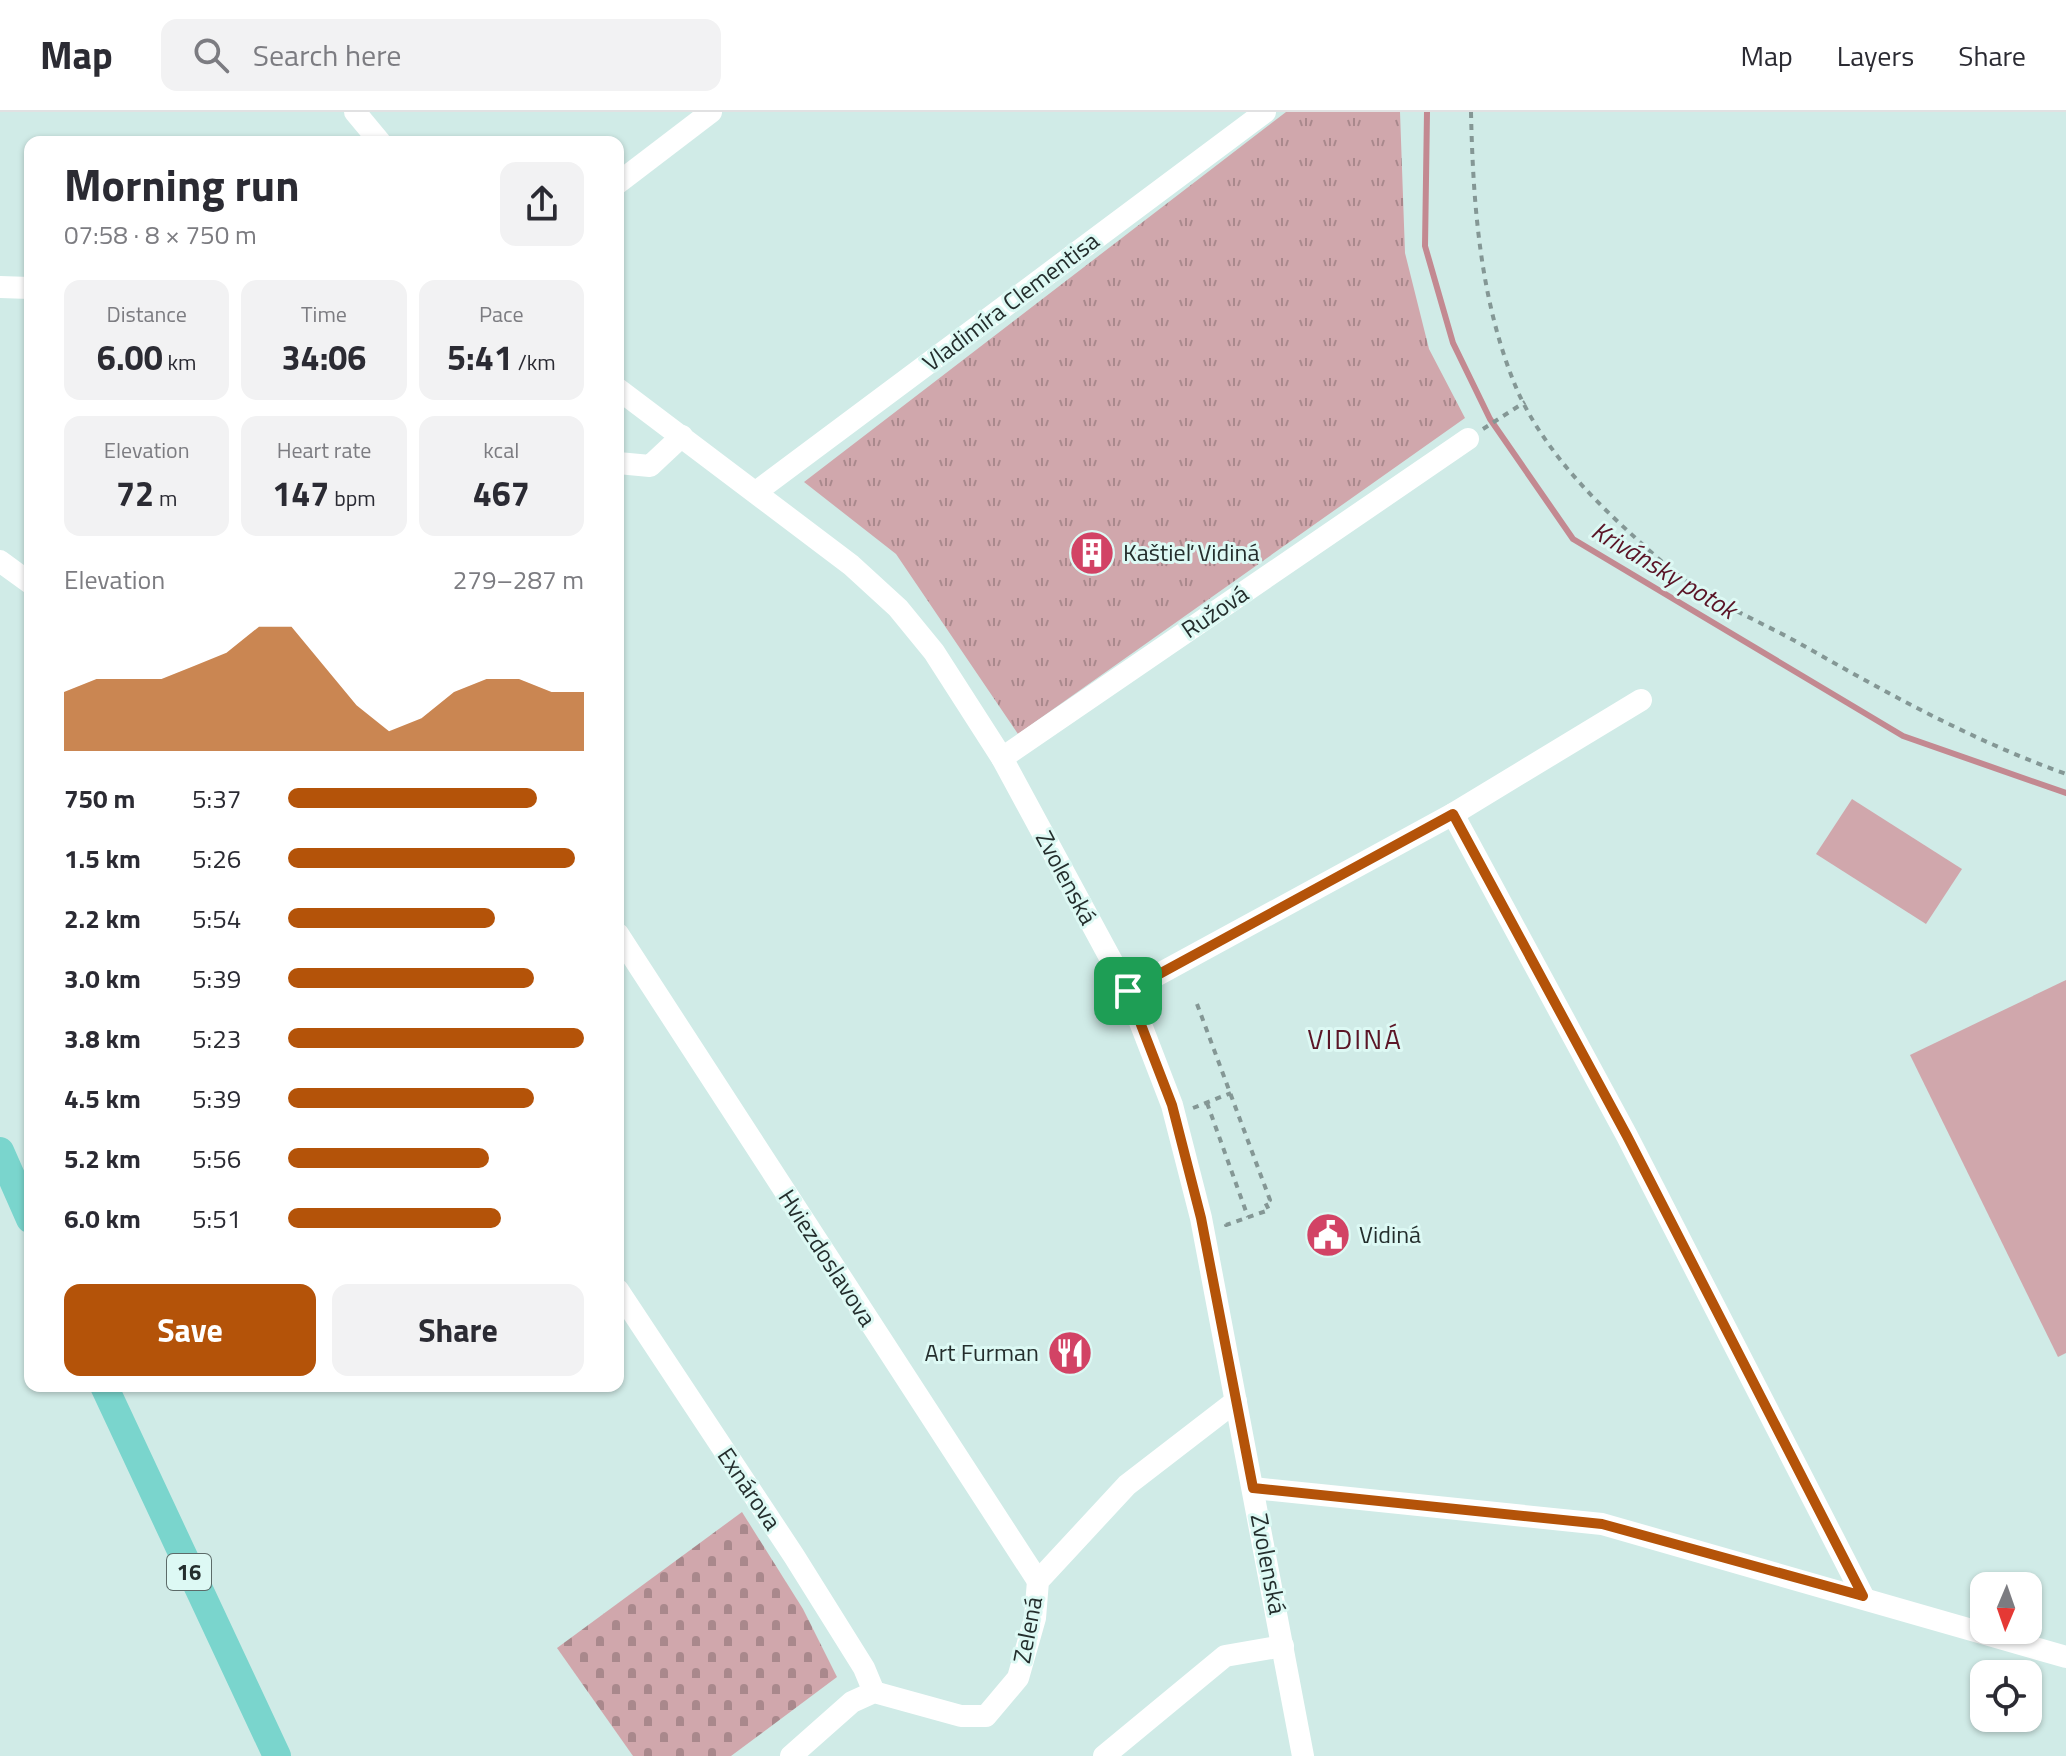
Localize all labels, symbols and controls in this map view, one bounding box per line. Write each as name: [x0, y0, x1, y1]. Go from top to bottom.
search box: [161, 19, 721, 91]
text: Map: [40, 26, 113, 84]
text: Search here: [253, 32, 402, 78]
icon: search: [189, 33, 233, 77]
text: Map: [1740, 34, 1793, 77]
text: Layers: [1837, 34, 1914, 77]
text: Share: [1958, 34, 2026, 77]
text: Morning run: [64, 151, 300, 218]
button: share: [500, 162, 584, 246]
text: 07:58 · 8 × 750 m: [64, 215, 257, 254]
street label: Vladimíra Clementisa: [915, 223, 1106, 380]
text: Distance: [106, 297, 187, 331]
text: Time: [301, 297, 347, 331]
text: Pace: [479, 297, 524, 331]
text: 6.00: [97, 331, 163, 383]
text: 34:06: [282, 331, 366, 383]
text: 5:41: [447, 331, 513, 383]
text: km: [163, 345, 196, 379]
text: /km: [513, 345, 556, 379]
text: Elevation: [104, 433, 189, 467]
text: Heart rate: [277, 433, 371, 467]
text: kcal: [483, 433, 519, 467]
text: 72: [116, 467, 154, 519]
text: 147: [272, 467, 329, 519]
text: 467: [473, 467, 530, 519]
text: m: [154, 481, 177, 515]
text: bpm: [329, 481, 376, 515]
water label: Krivánsky potok: [1584, 511, 1747, 630]
building icon: Kaštieľ Vidiná: [1068, 529, 1116, 577]
place label: Kaštieľ Vidiná: [1123, 534, 1260, 570]
text: Elevation: [64, 560, 165, 599]
text: 279–287 m: [453, 560, 584, 599]
street label: Ružová: [1174, 576, 1255, 647]
text: 750 m: [64, 779, 135, 818]
text: 5:37: [192, 779, 241, 818]
street label: Zvolenská: [1027, 824, 1107, 931]
text: 1.5 km: [64, 839, 141, 878]
text: 5:26: [192, 839, 241, 878]
text: 2.2 km: [64, 899, 141, 938]
text: 5:54: [192, 899, 241, 938]
pin: [1094, 957, 1162, 1025]
text: 3.0 km: [64, 959, 141, 998]
text: 5:39: [192, 959, 241, 998]
icon: arrive: [1106, 969, 1150, 1013]
district label: VIDINÁ: [1307, 1017, 1403, 1060]
text: 3.8 km: [64, 1019, 141, 1058]
text: 5:23: [192, 1019, 241, 1058]
text: 4.5 km: [64, 1079, 141, 1118]
text: 5:39: [192, 1079, 241, 1118]
text: 5.2 km: [64, 1139, 141, 1178]
text: 5:56: [192, 1139, 241, 1178]
street label: Hviezdoslavova: [770, 1182, 886, 1333]
text: 6.0 km: [64, 1199, 141, 1238]
text: 5:51: [192, 1199, 241, 1238]
public building icon: Vidiná: [1304, 1211, 1352, 1259]
place label: Vidiná: [1359, 1216, 1421, 1252]
button: Save: [64, 1284, 316, 1376]
button: Share: [332, 1284, 584, 1376]
restaurant icon: Art Furman: [1046, 1329, 1094, 1377]
place label: Art Furman: [924, 1334, 1039, 1370]
street label: Exnárova: [709, 1440, 791, 1537]
street label: Zvolenská: [1242, 1510, 1296, 1617]
road number: 16: [167, 1554, 211, 1590]
north arrow: [1970, 1572, 2042, 1644]
map controls: [1970, 1572, 2042, 1732]
street label: Zelená: [1003, 1593, 1051, 1666]
button: locate: [1970, 1660, 2042, 1732]

